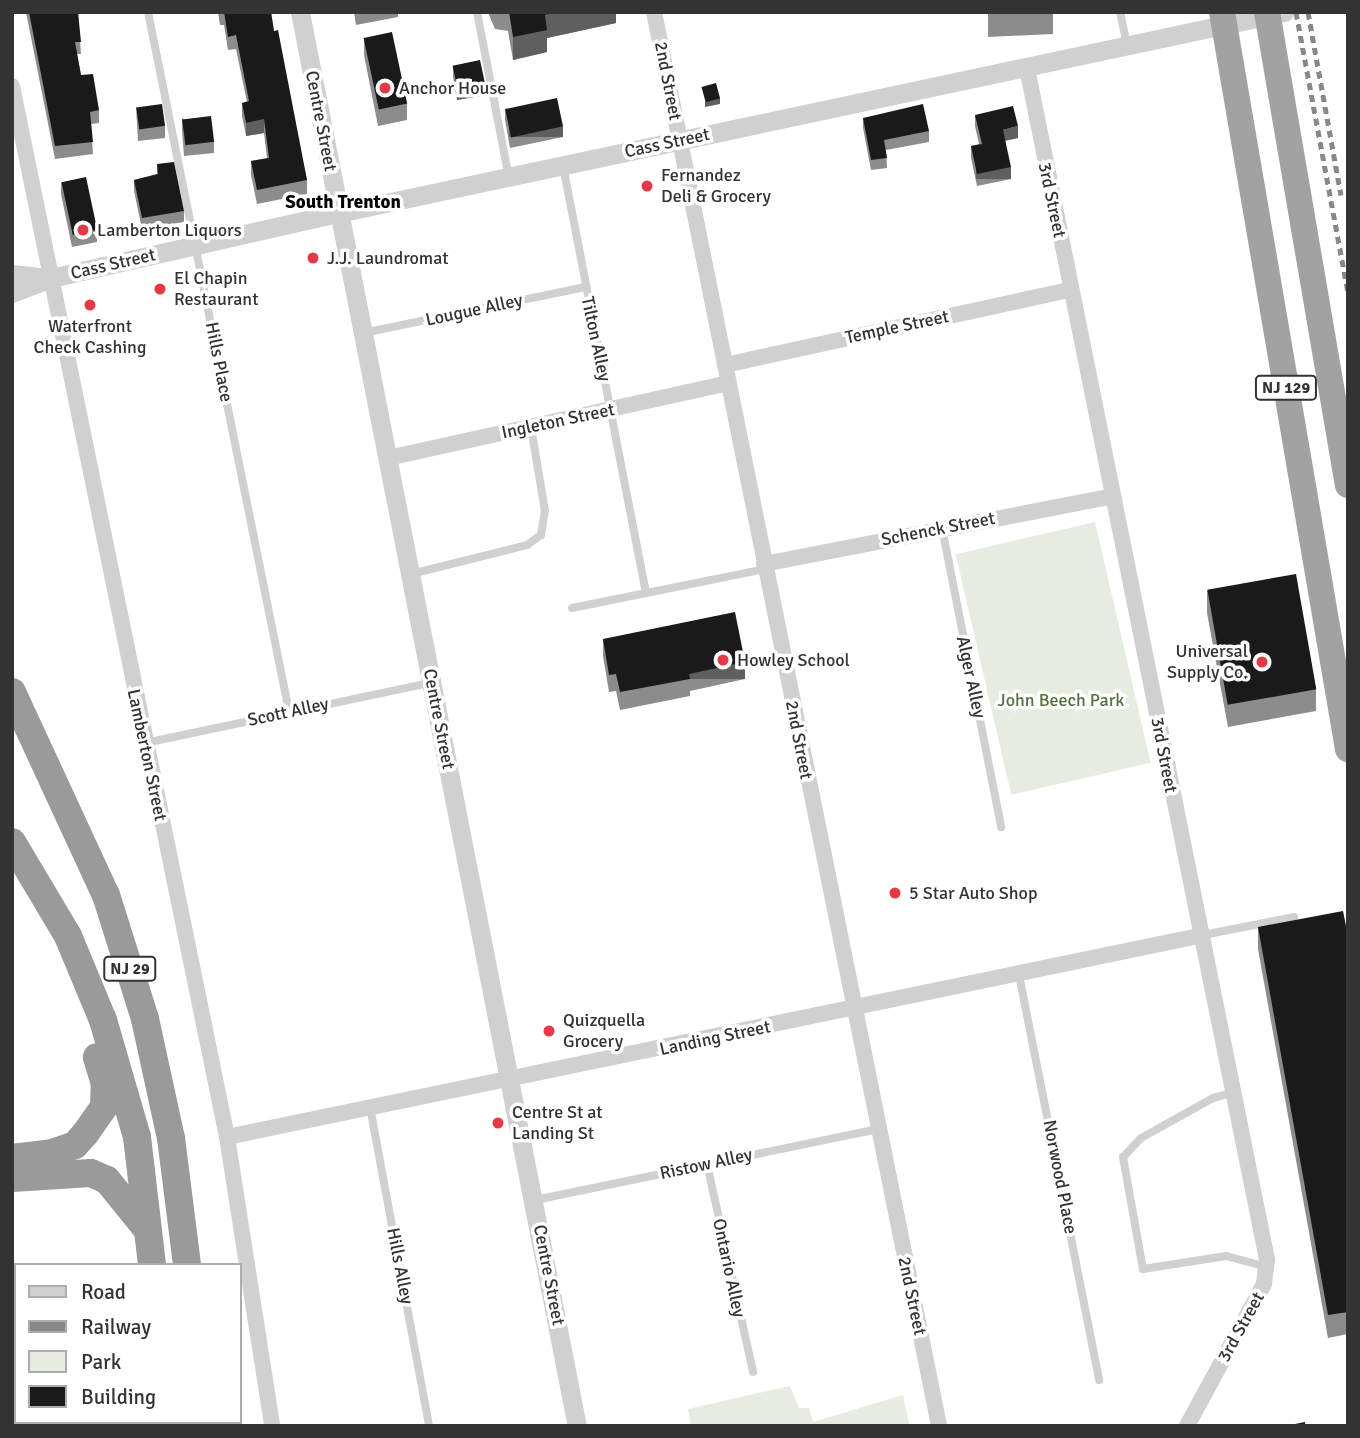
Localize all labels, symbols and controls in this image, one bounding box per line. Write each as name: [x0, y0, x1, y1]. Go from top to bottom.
street label: 2nd Street: [650, 40, 686, 122]
street label: Centre Street: [301, 69, 341, 173]
place label: Anchor House: [399, 77, 506, 99]
marker: Anchor House: [377, 80, 393, 96]
street label: Cass Street: [622, 123, 712, 163]
street label: 3rd Street: [1033, 160, 1071, 240]
place label: Fernandez Deli & Grocery: [661, 165, 771, 208]
marker: Fernandez Deli & Grocery: [639, 178, 655, 194]
district label: South Trenton: [285, 192, 401, 214]
place label: Lamberton Liquors: [97, 219, 242, 241]
marker: Lamberton Liquors: [75, 222, 91, 238]
street label: Cass Street: [68, 244, 158, 284]
place label: J.J. Laundromat: [327, 247, 448, 269]
marker: J.J. Laundromat: [305, 250, 321, 266]
place label: El Chapin Restaurant: [174, 268, 258, 310]
marker: El Chapin Restaurant: [152, 281, 168, 297]
street label: Lougue Alley: [424, 289, 524, 331]
street label: Tilton Alley: [576, 295, 616, 383]
marker: Waterfront Check Cashing: [82, 297, 98, 313]
street label: Temple Street: [843, 305, 951, 349]
place label: Waterfront Check Cashing: [34, 316, 146, 358]
street label: Hills Place: [201, 320, 237, 404]
road number: NJ 129: [1254, 376, 1318, 400]
street label: Ingleton Street: [500, 398, 616, 444]
street label: Schenck Street: [879, 507, 997, 551]
street label: Alger Alley: [952, 634, 990, 720]
place label: Universal Supply Co.: [1167, 641, 1248, 684]
place label: Howley School: [737, 649, 850, 671]
marker: Howley School: [715, 652, 731, 668]
marker: Universal Supply Co.: [1254, 654, 1270, 670]
street label: Centre Street: [419, 667, 459, 771]
street label: Lamberton Street: [122, 687, 172, 823]
park label: John Beech Park: [998, 689, 1124, 711]
street label: Scott Alley: [245, 693, 331, 731]
street label: 2nd Street: [781, 699, 817, 781]
street label: 3rd Street: [1146, 715, 1182, 795]
place label: 5 Star Auto Shop: [909, 882, 1038, 904]
marker: 5 Star Auto Shop: [887, 885, 903, 901]
road number: NJ 29: [102, 956, 158, 981]
place label: Quizquella Grocery: [563, 1010, 645, 1052]
street label: Landing Street: [658, 1016, 772, 1060]
marker: Quizquella Grocery: [541, 1023, 557, 1039]
place label: Centre St at Landing St: [512, 1102, 603, 1144]
marker: Centre St at Landing St: [490, 1115, 506, 1131]
street label: Norwood Place: [1038, 1118, 1082, 1236]
street label: Ristow Alley: [658, 1144, 754, 1184]
street label: Ontario Alley: [708, 1217, 750, 1319]
street label: Centre Street: [529, 1223, 569, 1327]
street label: Hills Alley: [382, 1226, 418, 1306]
street label: 2nd Street: [893, 1255, 931, 1337]
legend: [14, 1263, 242, 1424]
text: Road: [81, 1279, 126, 1305]
street label: 3rd Street: [1213, 1288, 1269, 1366]
text: Railway: [81, 1314, 151, 1340]
text: Park: [81, 1349, 121, 1375]
text: Building: [81, 1384, 156, 1410]

